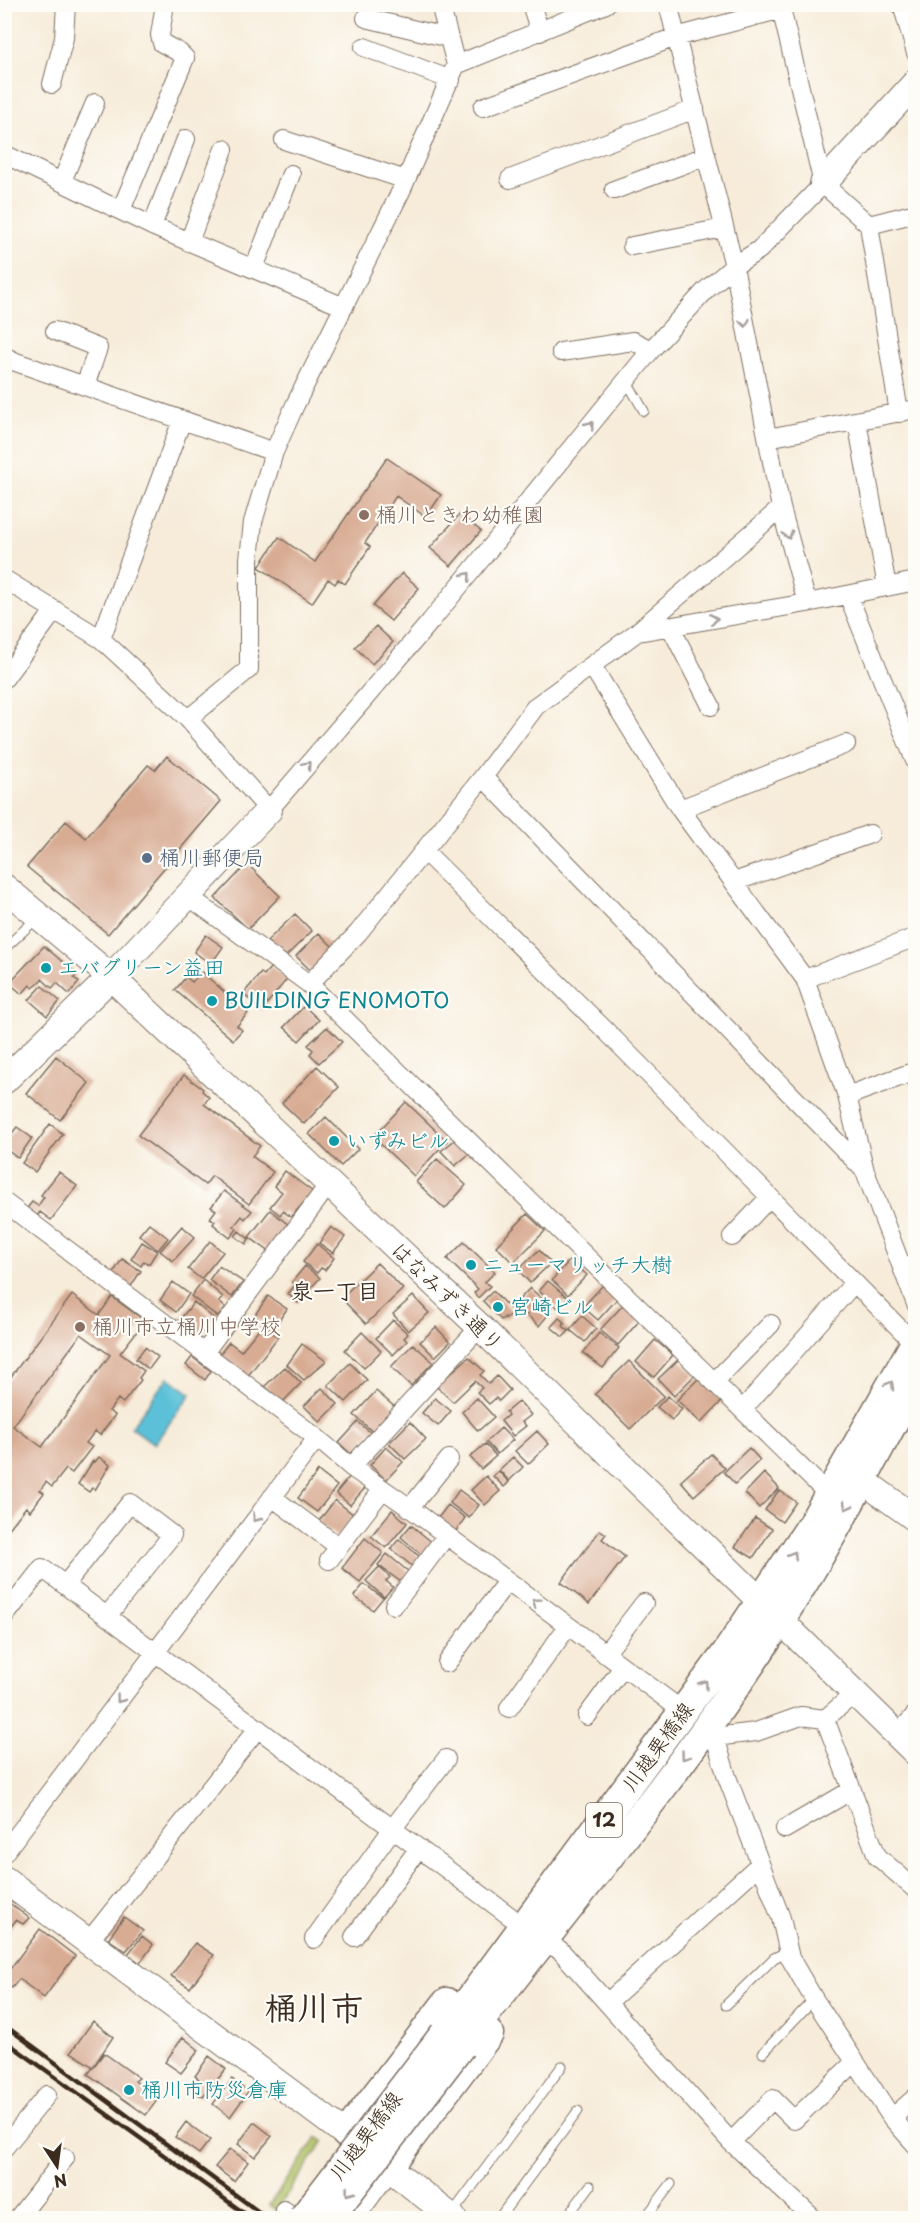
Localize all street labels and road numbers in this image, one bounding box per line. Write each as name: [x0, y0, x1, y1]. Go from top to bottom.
street label: はなみずき通り: [385, 1233, 512, 1358]
street label: 川越栗橋線: [613, 1694, 700, 1798]
road number: 12: [586, 1803, 622, 1837]
street label: 川越栗橋線: [320, 2083, 409, 2186]

